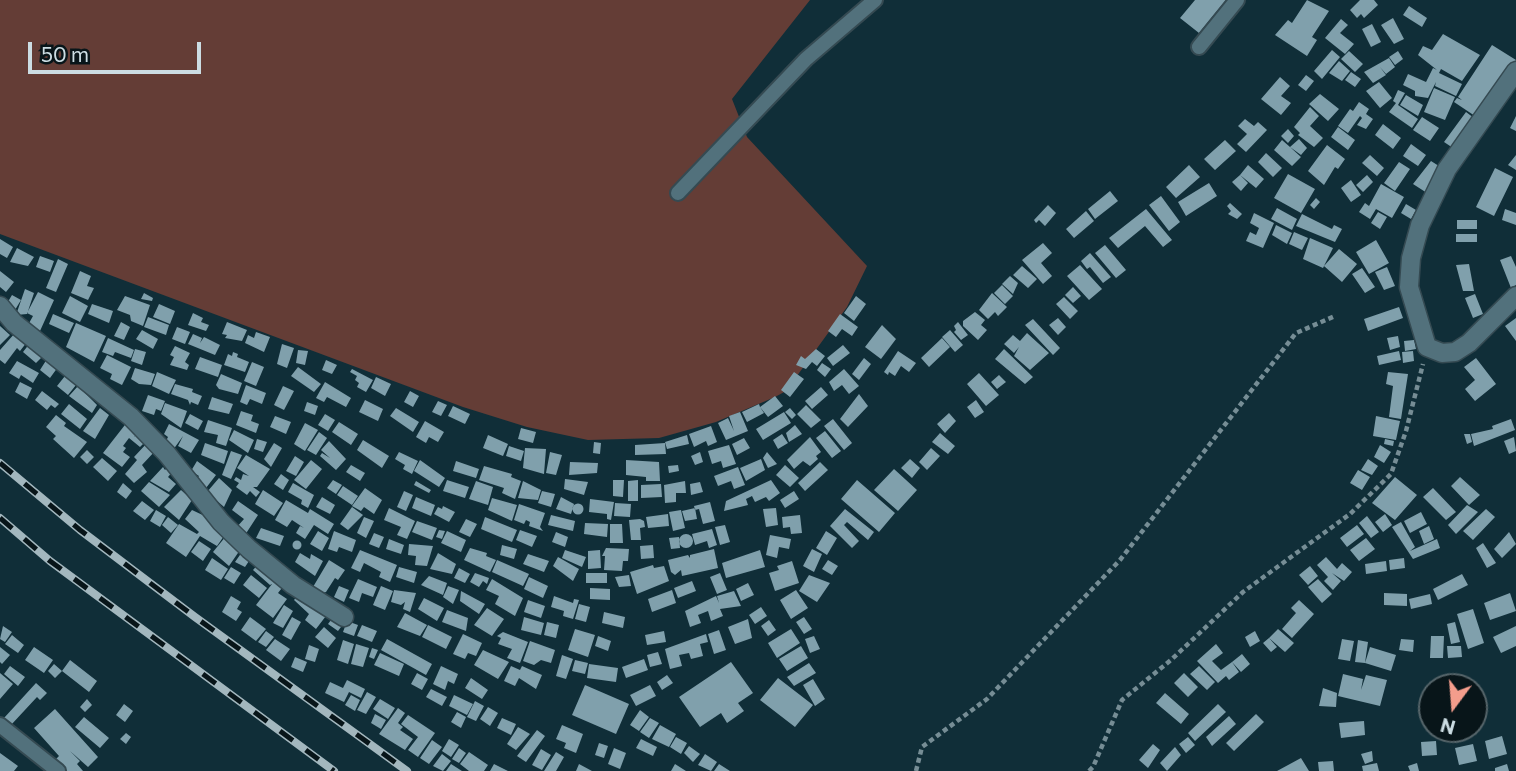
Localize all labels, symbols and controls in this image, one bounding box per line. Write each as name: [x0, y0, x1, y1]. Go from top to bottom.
scale bar: [32, 28, 205, 72]
text: 50 m: [41, 41, 89, 66]
north arrow: [1418, 673, 1488, 743]
text: N: [1438, 714, 1458, 740]

